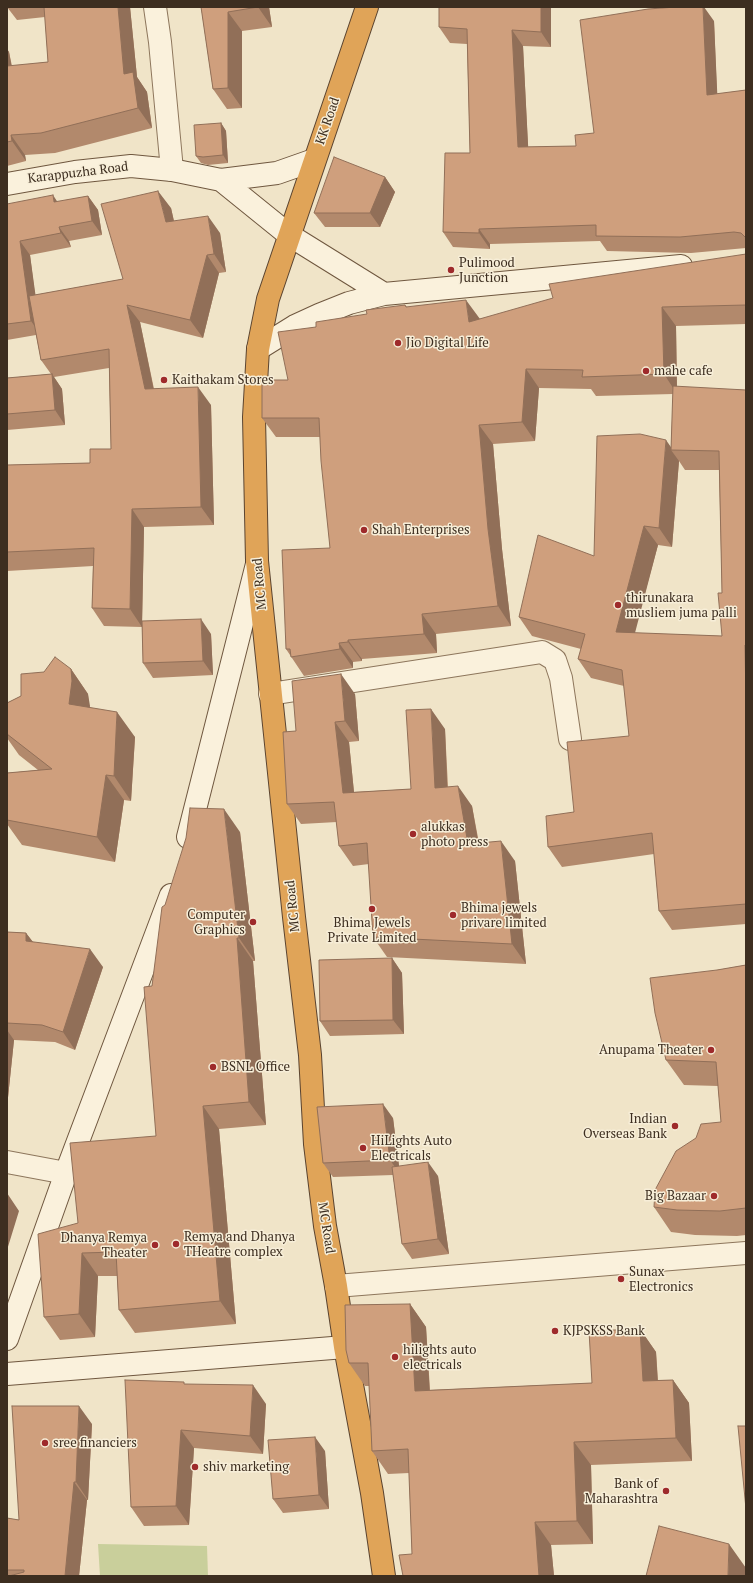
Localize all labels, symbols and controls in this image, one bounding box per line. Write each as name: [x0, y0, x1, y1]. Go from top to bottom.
street label: KK Road: [313, 95, 343, 147]
street label: Karappuzha Road: [27, 159, 129, 187]
place label: Pulimood Junction: [459, 255, 515, 286]
marker: Pulimood Junction: [446, 265, 456, 275]
place label: Jio Digital Life: [406, 335, 489, 351]
marker: Jio Digital Life: [393, 338, 403, 348]
place label: mahe cafe: [654, 363, 712, 379]
marker: mahe cafe: [641, 366, 651, 376]
place label: Kaithakam Stores: [172, 372, 274, 388]
marker: Kaithakam Stores: [159, 375, 169, 385]
place label: Shah Enterprises: [372, 522, 470, 538]
marker: Shah Enterprises: [359, 525, 369, 535]
street label: MC Road: [250, 558, 270, 610]
place label: thirunakara musliem juma palli: [626, 590, 737, 621]
marker: thirunakara musliem juma palli: [613, 600, 623, 610]
place label: alukkas photo press: [421, 819, 488, 850]
marker: alukkas photo press: [408, 829, 418, 839]
street label: MC Road: [283, 879, 303, 933]
place label: Bhima jewels privare limited: [461, 900, 547, 931]
marker: Bhima Jewels Private Limited: [367, 904, 377, 914]
place label: Computer Graphics: [187, 907, 245, 938]
marker: Bhima jewels privare limited: [448, 910, 458, 920]
place label: Bhima Jewels Private Limited: [327, 915, 417, 946]
marker: Computer Graphics: [248, 917, 258, 927]
place label: Anupama Theater: [599, 1042, 703, 1058]
marker: Anupama Theater: [706, 1045, 716, 1055]
place label: BSNL Office: [221, 1059, 290, 1075]
marker: BSNL Office: [208, 1062, 218, 1072]
place label: Indian Overseas Bank: [583, 1111, 667, 1142]
marker: Indian Overseas Bank: [670, 1121, 680, 1131]
place label: HiLights Auto Electricals: [371, 1133, 452, 1164]
marker: HiLights Auto Electricals: [358, 1143, 368, 1153]
place label: Big Bazaar: [645, 1188, 706, 1204]
marker: Big Bazaar: [709, 1191, 719, 1201]
street label: MC Road: [314, 1201, 338, 1255]
place label: Remya and Dhanya THeatre complex: [184, 1229, 295, 1260]
place label: Dhanya Remya Theater: [61, 1230, 147, 1261]
marker: Remya and Dhanya THeatre complex: [171, 1239, 181, 1249]
marker: Dhanya Remya Theater: [150, 1240, 160, 1250]
place label: Sunax Electronics: [629, 1264, 693, 1295]
marker: Sunax Electronics: [616, 1274, 626, 1284]
place label: KJPSKSS Bank: [563, 1323, 645, 1339]
marker: KJPSKSS Bank: [550, 1326, 560, 1336]
place label: hilights auto electricals: [403, 1342, 476, 1373]
marker: hilights auto electricals: [390, 1352, 400, 1362]
place label: sree financiers: [53, 1435, 137, 1451]
marker: sree financiers: [40, 1438, 50, 1448]
place label: shiv marketing: [203, 1459, 289, 1475]
marker: shiv marketing: [190, 1462, 200, 1472]
place label: Bank of Maharashtra: [585, 1476, 658, 1507]
marker: Bank of Maharashtra: [661, 1486, 671, 1496]

